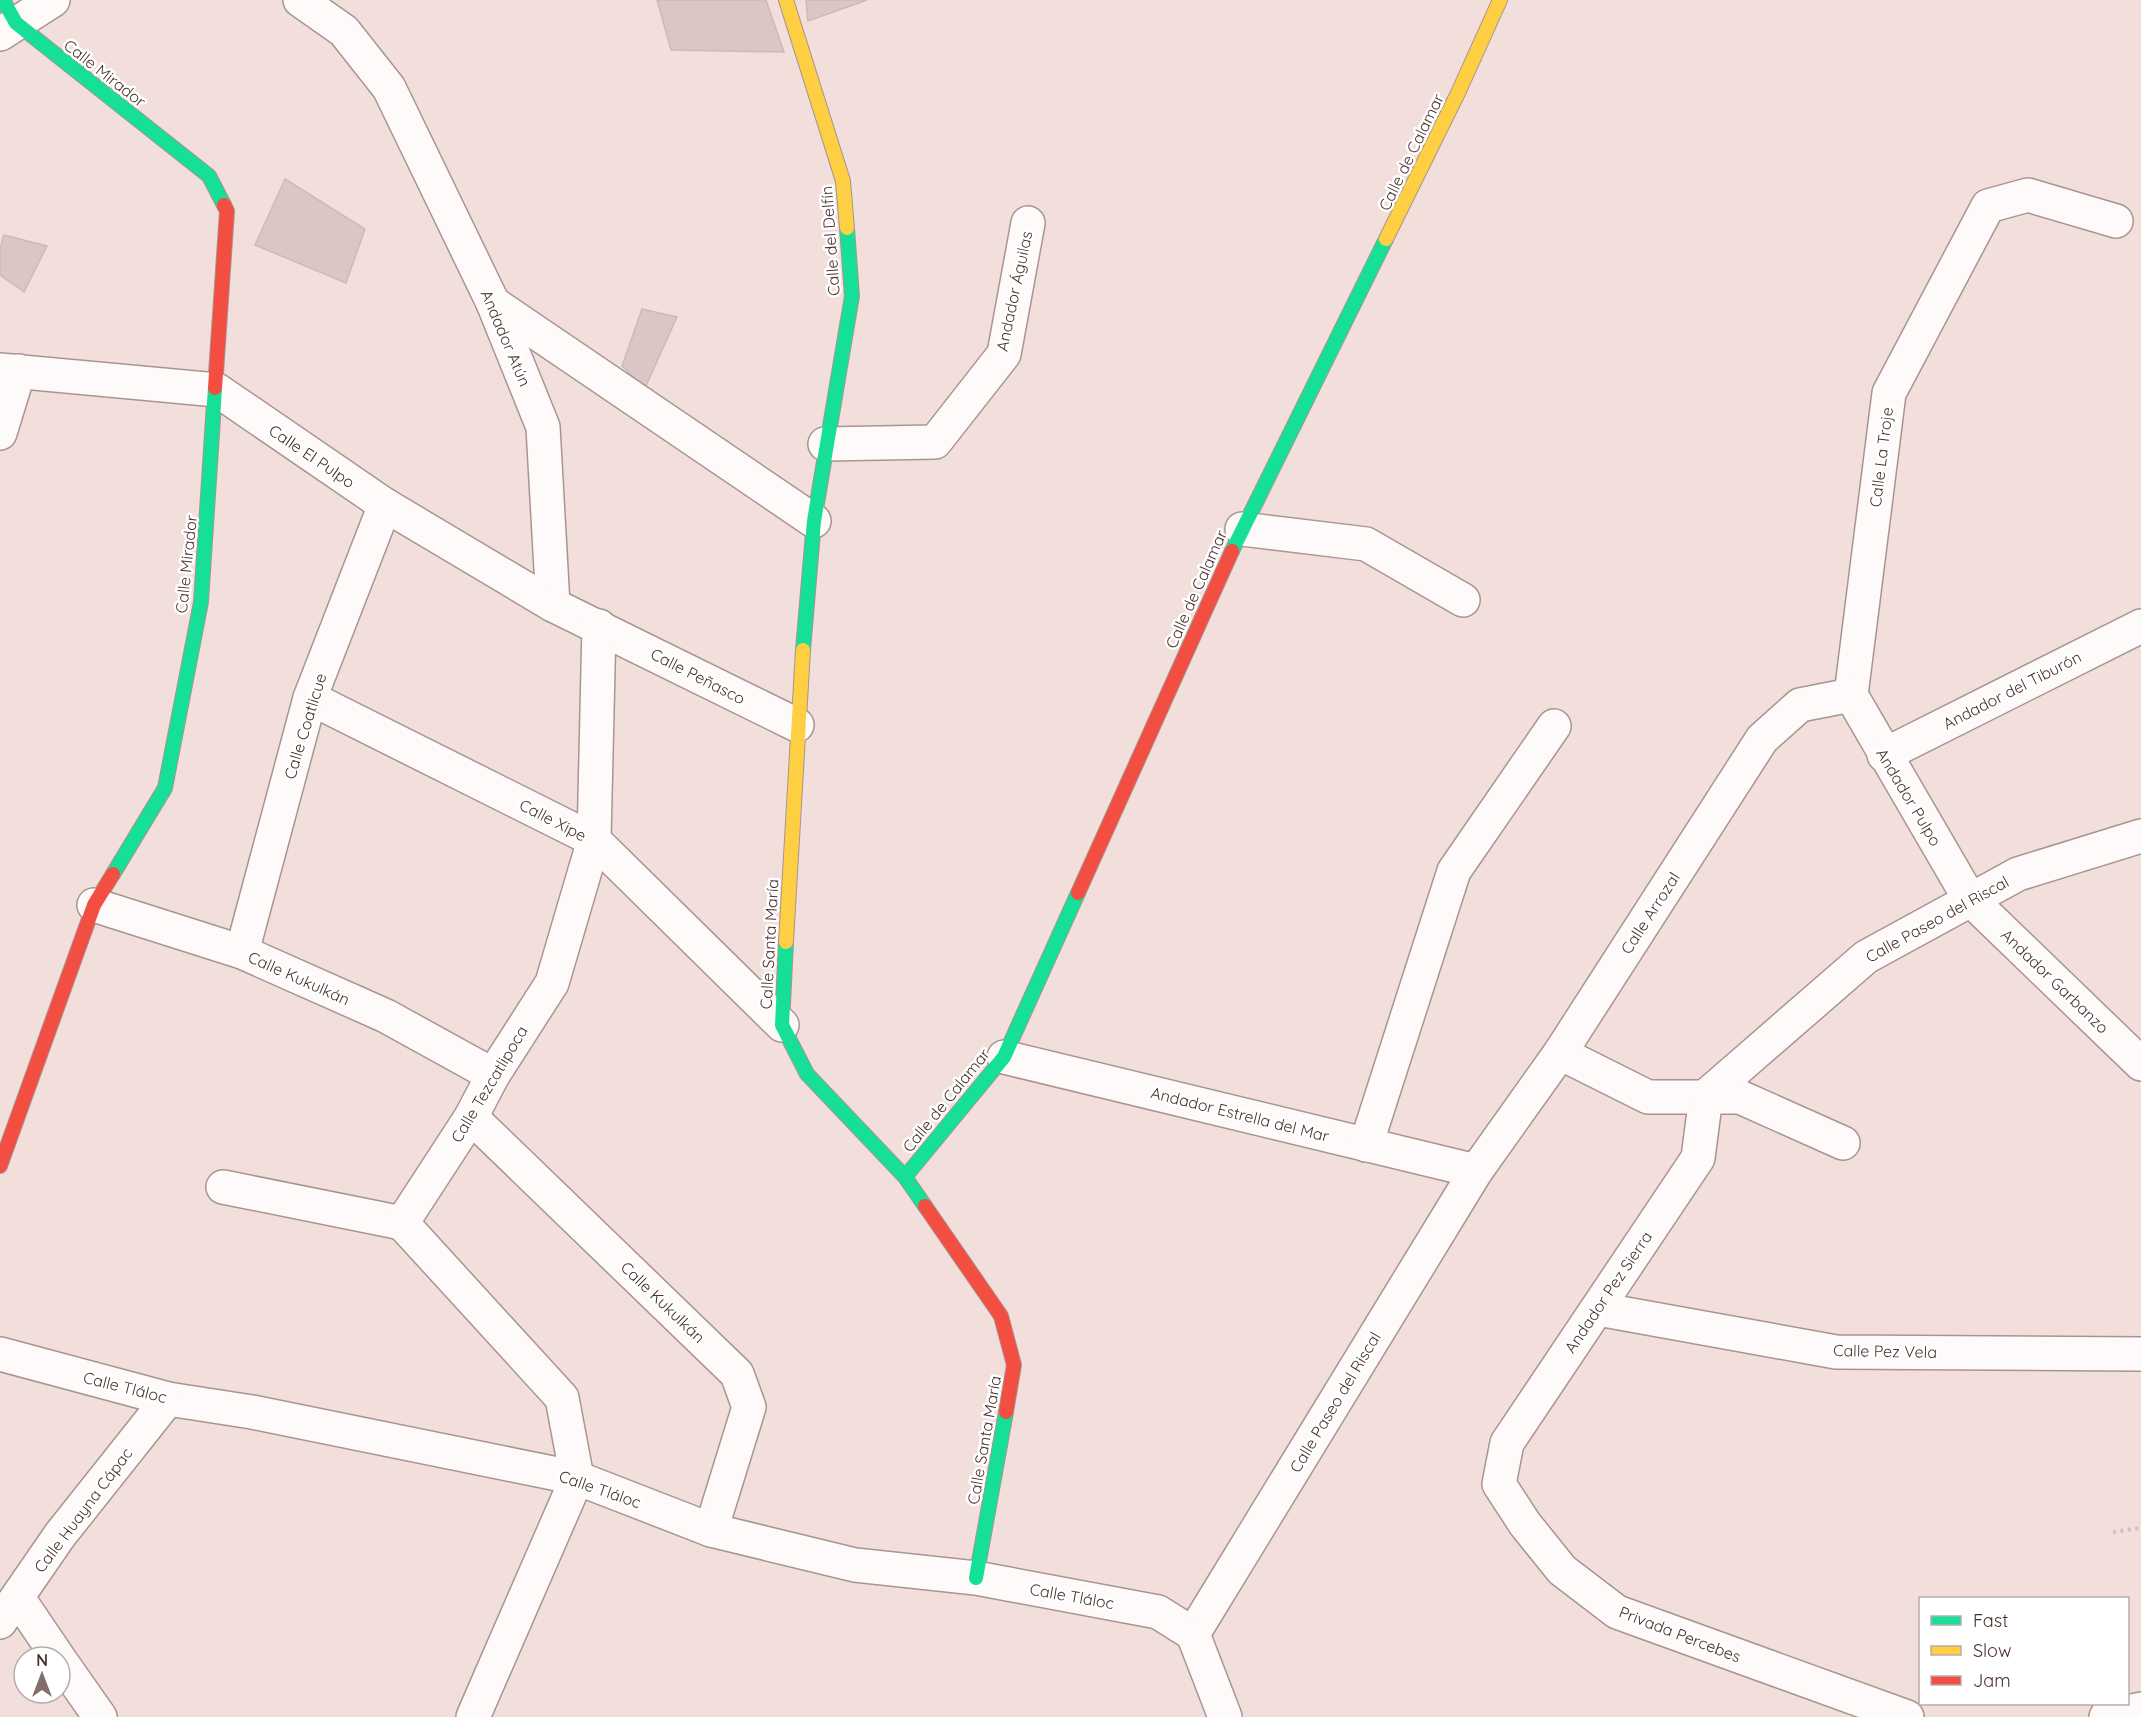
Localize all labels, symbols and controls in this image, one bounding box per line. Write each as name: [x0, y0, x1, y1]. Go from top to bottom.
street label: Calle Mirador: [60, 35, 150, 111]
street label: Calle de Calamar: [1374, 90, 1448, 214]
street label: Calle del Delfín: [816, 185, 844, 297]
street label: Andador Águilas: [991, 229, 1037, 353]
street label: Andador Atún: [477, 287, 535, 389]
street label: Calle La Troje: [1865, 406, 1897, 508]
street label: Calle El Pulpo: [265, 420, 359, 492]
street label: Calle Mirador: [171, 514, 201, 614]
street label: Calle de Calamar: [1161, 527, 1231, 651]
street label: Calle Peñasco: [647, 644, 749, 708]
street label: Andador del Tiburón: [1939, 646, 2085, 734]
street label: Calle Coatlicue: [279, 671, 331, 781]
street label: Andador Pulpo: [1872, 744, 1946, 850]
street label: Calle Xipe: [516, 795, 590, 845]
street label: Calle Arrozal: [1616, 868, 1684, 958]
street label: Calle Paseo del Riscal: [1862, 871, 2012, 967]
street label: Calle Santa María: [756, 878, 782, 1010]
street label: Andador Garbanzo: [1997, 925, 2113, 1037]
street label: Calle Kukulkán: [245, 947, 353, 1009]
street label: Calle Tezcatlipoca: [446, 1022, 532, 1146]
street label: Calle de Calamar: [898, 1044, 994, 1156]
street label: Andador Estrella del Mar: [1149, 1082, 1331, 1146]
street label: Andador Pez Sierra: [1560, 1227, 1656, 1357]
street label: Calle Kukulkán: [617, 1257, 709, 1347]
street label: Calle Paseo del Riscal: [1285, 1328, 1385, 1476]
street label: Calle Pez Vela: [1833, 1340, 1937, 1362]
street label: Calle Tláloc: [81, 1367, 169, 1407]
street label: Calle Santa María: [963, 1374, 1005, 1506]
street label: Calle Huayna Cápac: [29, 1444, 137, 1576]
street label: Calle Tláloc: [556, 1466, 644, 1512]
street label: Calle Tláloc: [1028, 1579, 1116, 1613]
legend: [1919, 1597, 2129, 1705]
street label: Privada Percebes: [1616, 1602, 1744, 1666]
text: Fast: [1973, 1609, 2008, 1632]
text: Slow: [1973, 1639, 2011, 1662]
north arrow: [12, 1645, 72, 1705]
text: N: [36, 1650, 48, 1670]
text: Jam: [1973, 1669, 2011, 1692]

